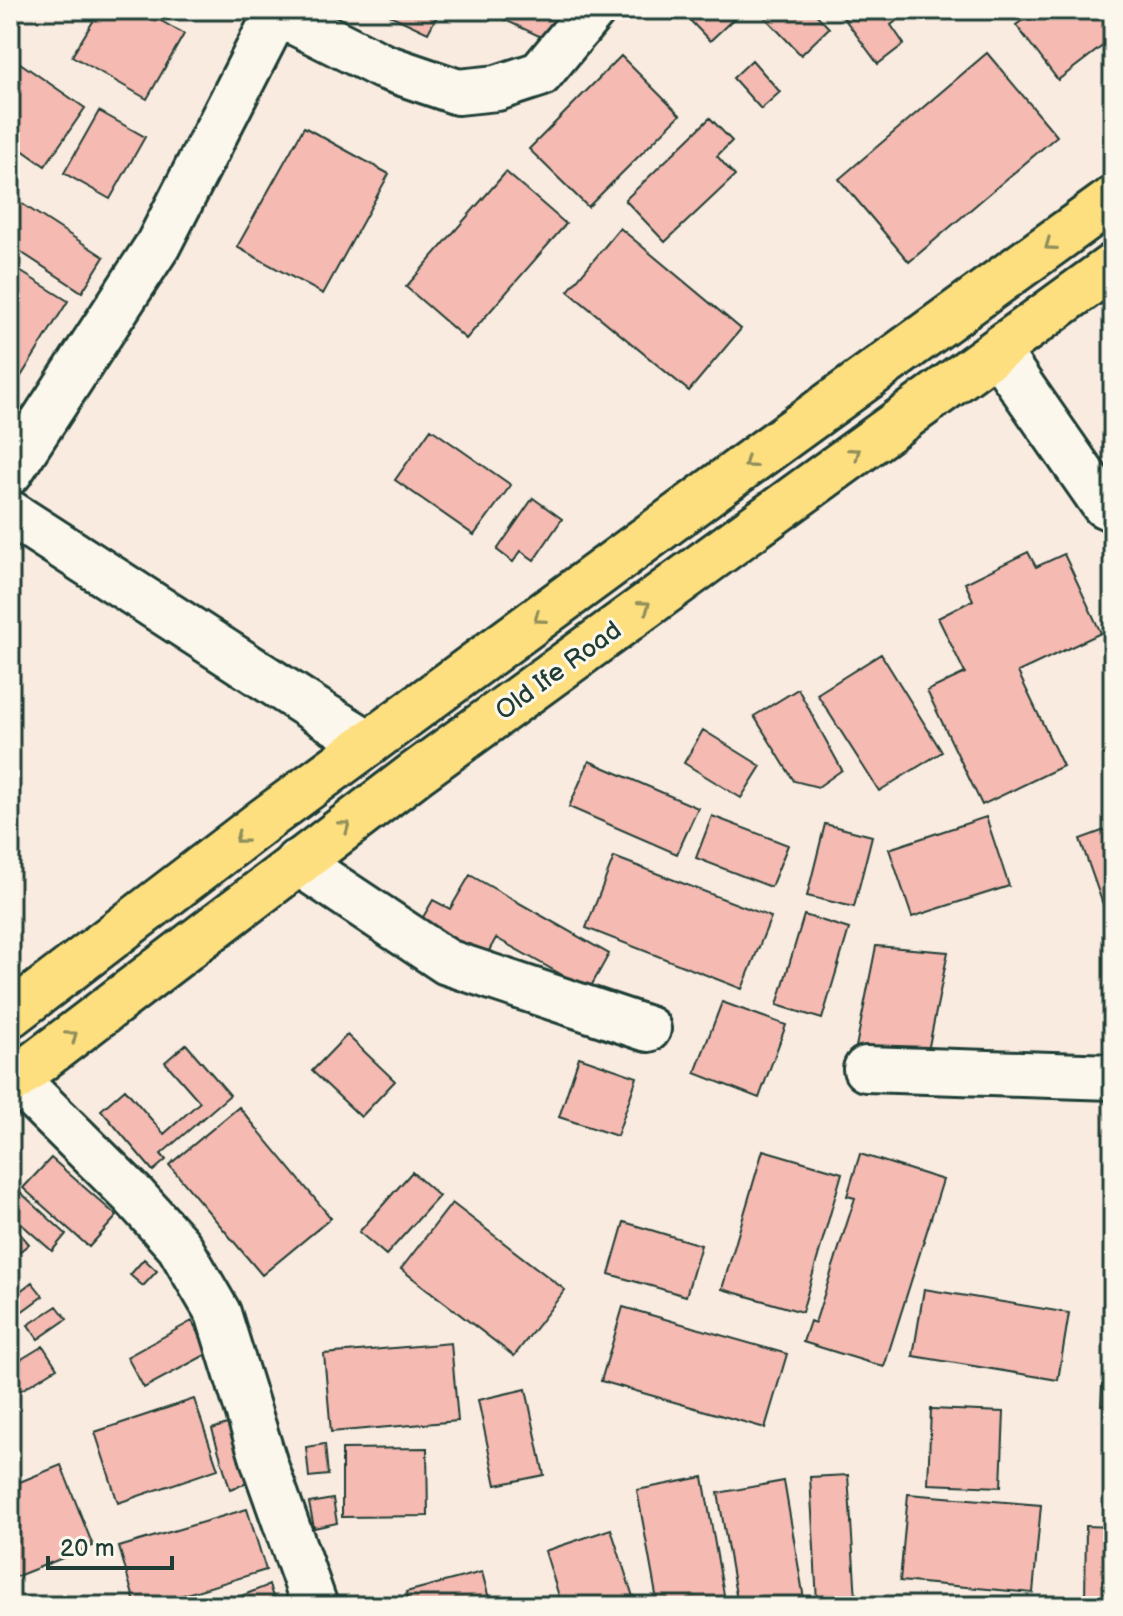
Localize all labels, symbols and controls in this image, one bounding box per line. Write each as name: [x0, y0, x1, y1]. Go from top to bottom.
one-way arrow: [1044, 235, 1059, 250]
one-way arrow: [846, 448, 861, 463]
one-way arrow: [743, 454, 757, 468]
one-way arrow: [636, 601, 651, 616]
one-way arrow: [534, 608, 548, 622]
street label: Old Ife Road: [490, 615, 628, 727]
one-way arrow: [336, 822, 351, 836]
one-way arrow: [234, 829, 249, 843]
one-way arrow: [63, 1031, 78, 1045]
scale bar: [48, 1520, 172, 1570]
text: 20 m: [60, 1534, 115, 1563]

